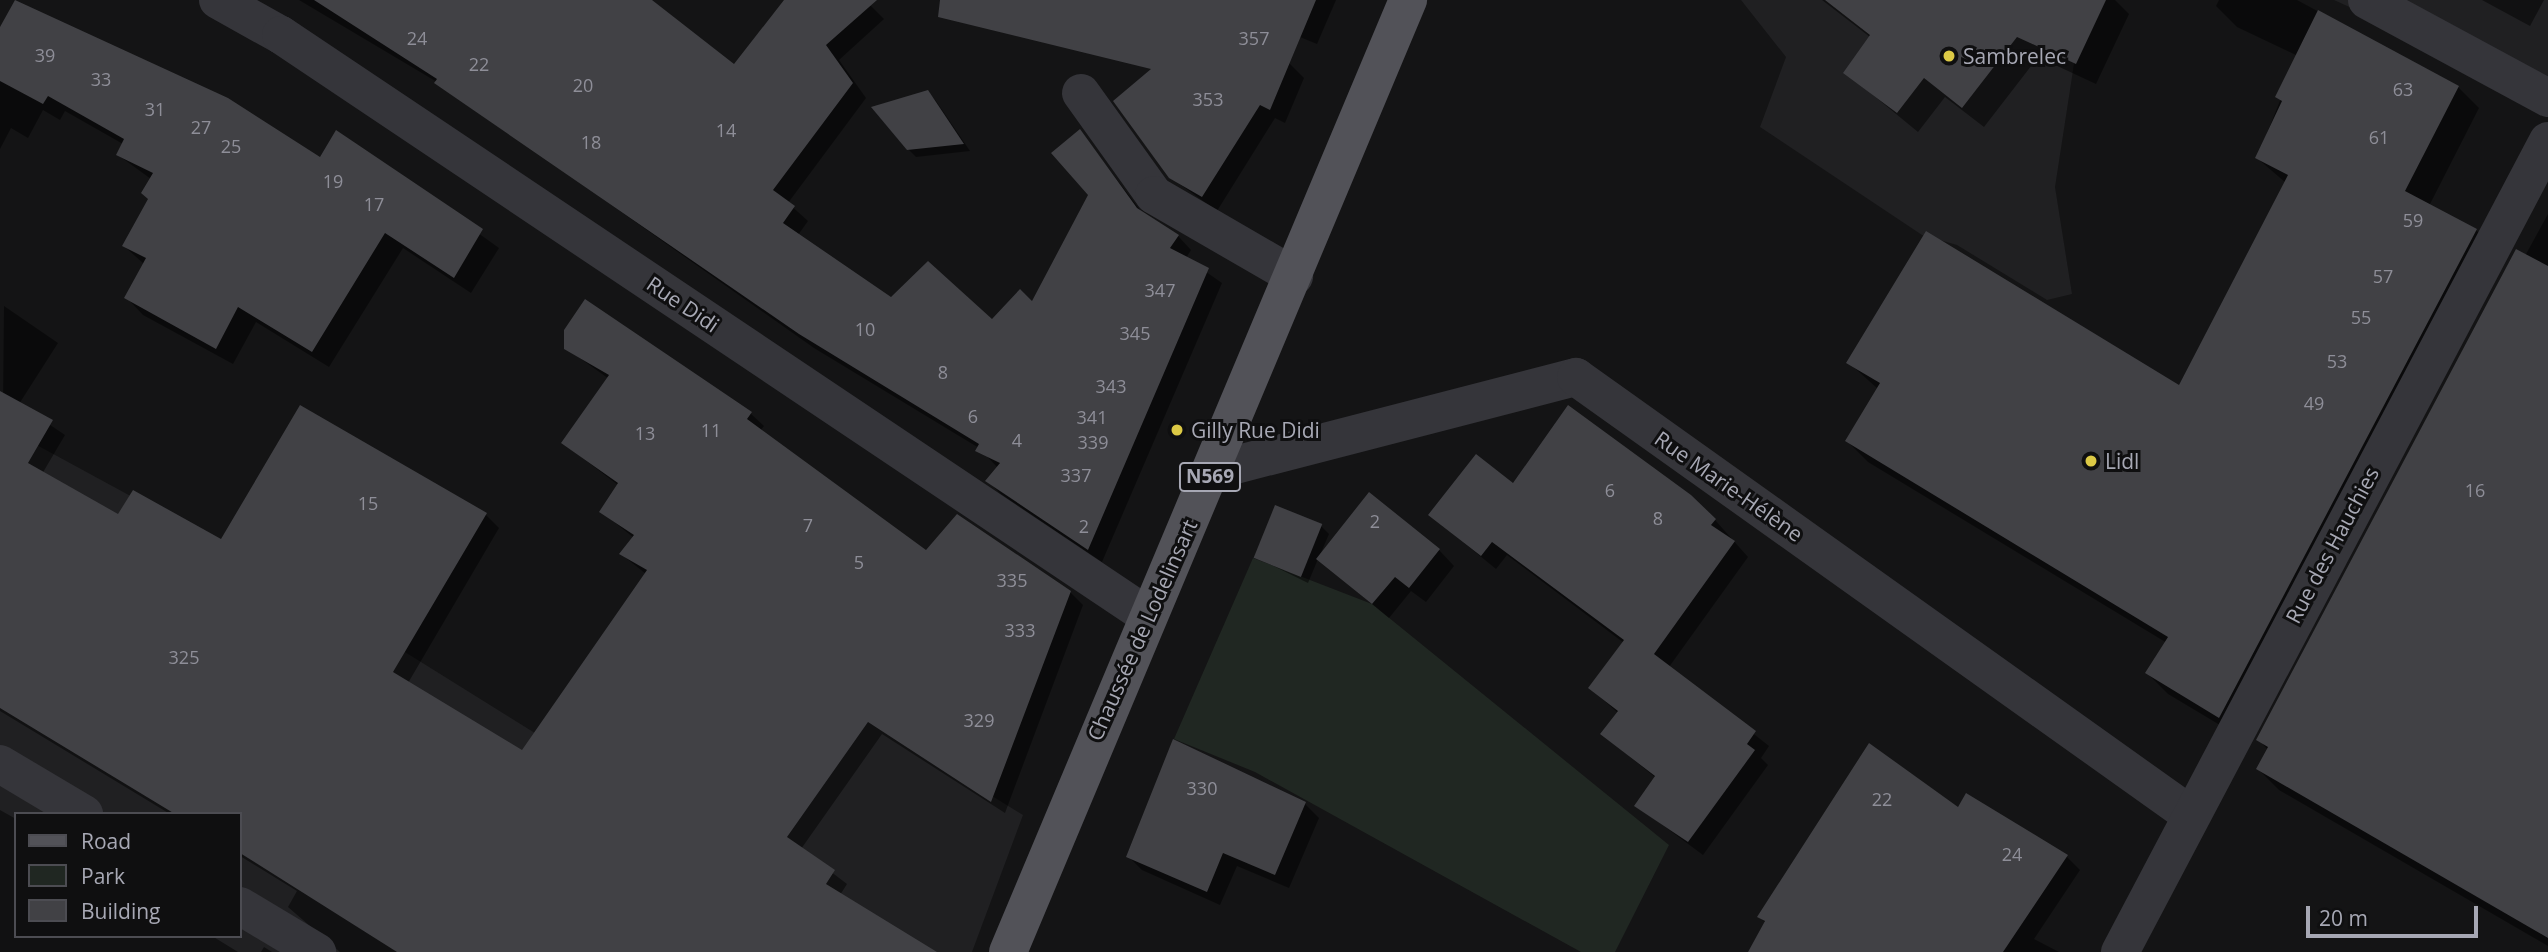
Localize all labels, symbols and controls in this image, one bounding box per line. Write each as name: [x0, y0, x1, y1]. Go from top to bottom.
house number: 24: [407, 27, 427, 49]
house number: 357: [1239, 27, 1269, 49]
place label: Sambrelec: [1963, 43, 2066, 69]
house number: 39: [35, 44, 55, 66]
marker: Sambrelec: [1941, 48, 1957, 64]
house number: 22: [469, 53, 489, 75]
house number: 33: [91, 68, 111, 90]
house number: 20: [573, 74, 593, 96]
house number: 63: [2393, 78, 2413, 100]
house number: 353: [1193, 88, 1223, 110]
house number: 31: [145, 98, 165, 120]
house number: 27: [191, 116, 211, 138]
house number: 14: [716, 119, 736, 141]
house number: 61: [2369, 126, 2389, 148]
house number: 18: [581, 131, 601, 153]
house number: 25: [221, 135, 241, 157]
house number: 19: [323, 170, 343, 192]
house number: 17: [364, 193, 384, 215]
house number: 59: [2403, 209, 2423, 231]
house number: 57: [2373, 265, 2393, 287]
street label: Rue Didi: [642, 271, 724, 337]
house number: 347: [1145, 279, 1175, 301]
house number: 55: [2351, 306, 2371, 328]
house number: 10: [855, 318, 875, 340]
house number: 345: [1120, 322, 1150, 344]
house number: 53: [2327, 350, 2347, 372]
house number: 8: [938, 361, 948, 383]
house number: 343: [1096, 375, 1126, 397]
house number: 49: [2304, 392, 2324, 414]
house number: 6: [968, 405, 978, 427]
house number: 341: [1077, 406, 1107, 428]
place label: Gilly Rue Didi: [1191, 417, 1320, 443]
house number: 11: [701, 419, 721, 441]
house number: 13: [635, 422, 655, 444]
marker: Gilly Rue Didi: [1169, 422, 1185, 438]
street label: Rue Marie-Hélène: [1650, 425, 1808, 547]
house number: 4: [1012, 429, 1022, 451]
house number: 339: [1078, 431, 1108, 453]
place label: Lidl: [2105, 448, 2139, 474]
marker: Lidl: [2083, 453, 2099, 469]
road number: N569: [1178, 462, 1242, 492]
street label: Rue des Hauchies: [2280, 463, 2384, 627]
house number: 337: [1061, 464, 1091, 486]
house number: 6: [1605, 479, 1615, 501]
house number: 16: [2465, 479, 2485, 501]
house number: 15: [358, 492, 378, 514]
house number: 8: [1653, 507, 1663, 529]
house number: 2: [1370, 510, 1380, 532]
house number: 7: [803, 514, 813, 536]
house number: 2: [1079, 515, 1089, 537]
street label: Chaussée de Lodelinsart: [1082, 516, 1202, 744]
house number: 5: [854, 551, 864, 573]
house number: 335: [997, 569, 1027, 591]
house number: 333: [1005, 619, 1035, 641]
house number: 325: [169, 646, 199, 668]
house number: 329: [964, 709, 994, 731]
house number: 330: [1187, 777, 1217, 799]
house number: 22: [1872, 788, 1892, 810]
legend: [14, 812, 242, 938]
text: Road: [81, 827, 131, 855]
house number: 24: [2002, 843, 2022, 865]
text: Park: [81, 862, 125, 890]
scale bar: [2310, 892, 2482, 936]
text: Building: [81, 897, 160, 925]
text: 20 m: [2319, 904, 2368, 932]

